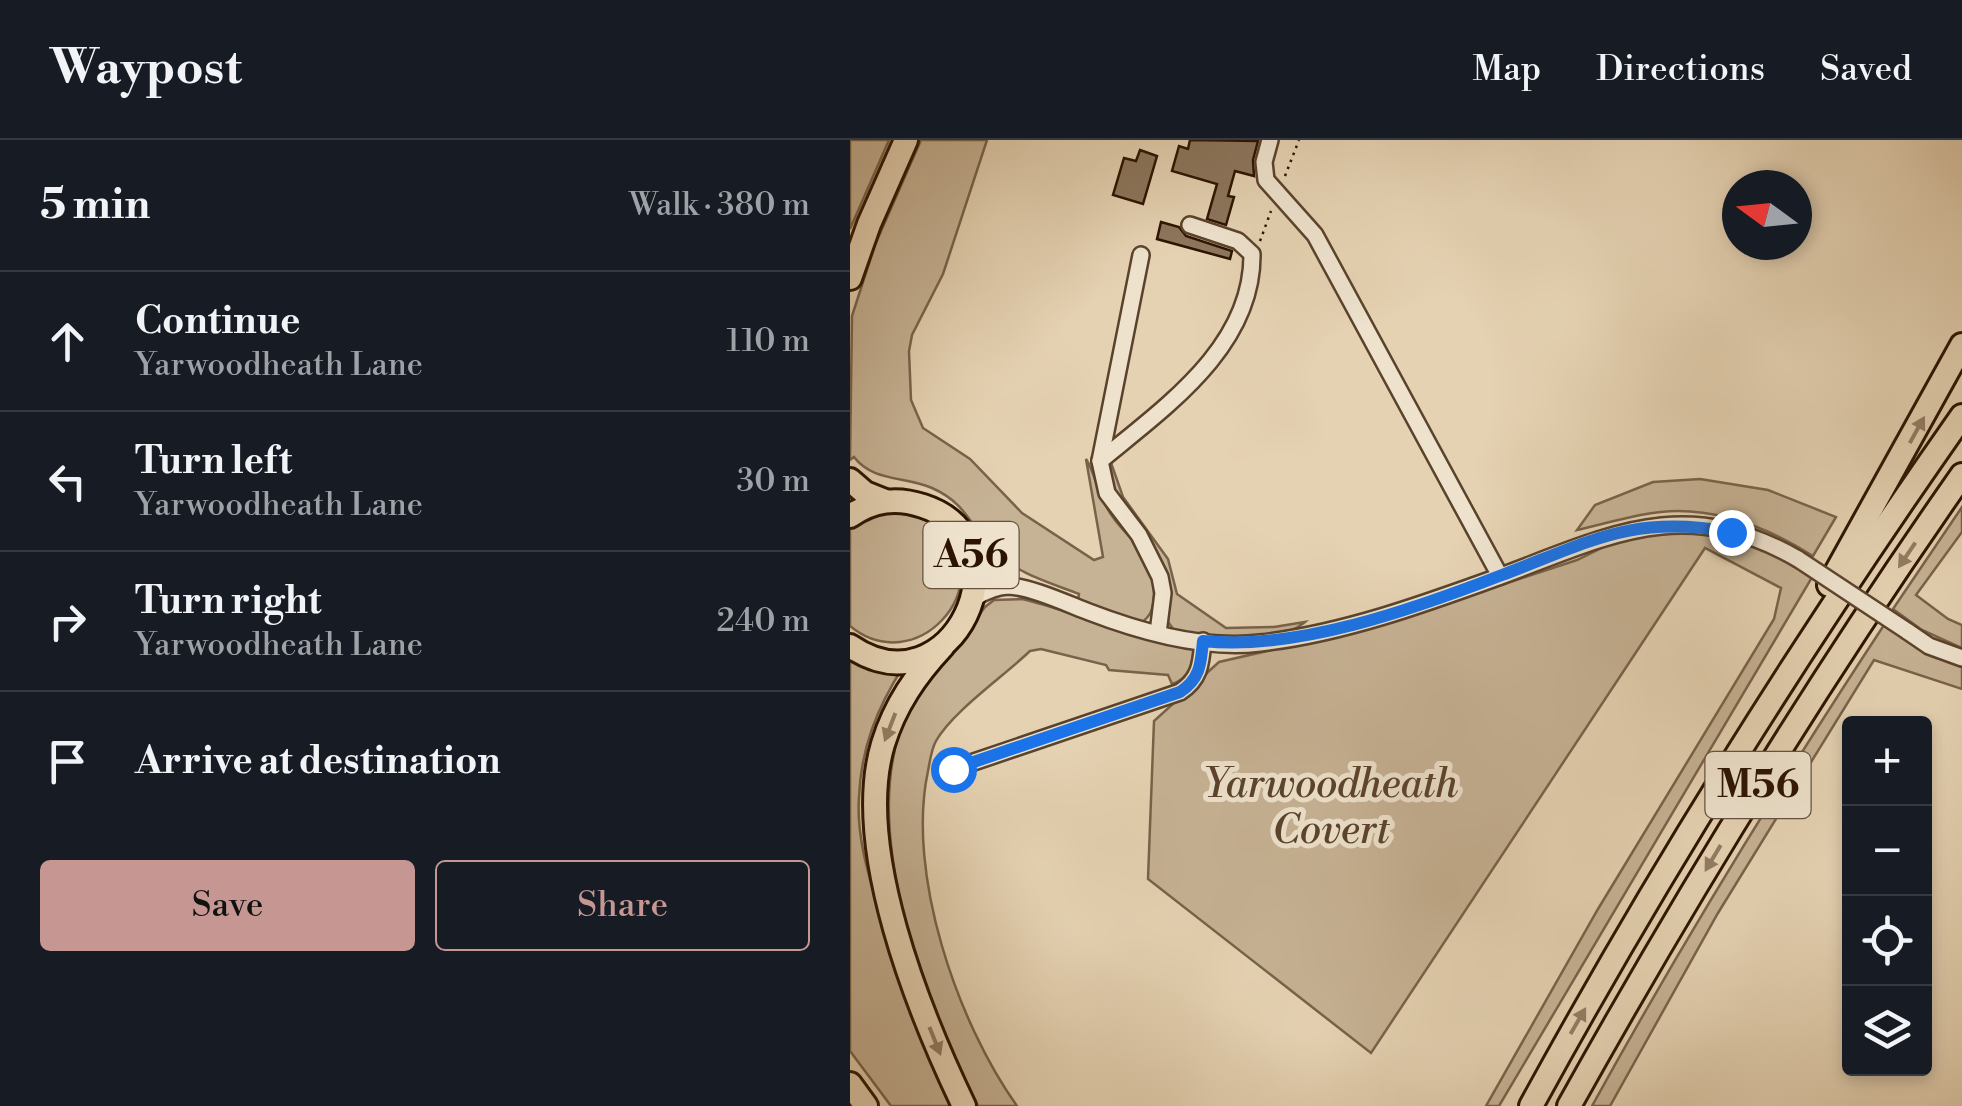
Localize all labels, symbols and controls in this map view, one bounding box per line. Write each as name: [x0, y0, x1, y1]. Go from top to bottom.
text: Waypost: [50, 39, 242, 99]
text: Map: [1472, 48, 1541, 91]
text: Directions: [1596, 48, 1765, 91]
text: Saved: [1820, 48, 1912, 91]
north arrow: [1722, 170, 1812, 260]
text: 5 min: [40, 179, 150, 232]
text: Walk · 380 m: [629, 185, 810, 225]
text: Continue: [135, 298, 300, 345]
icon: ahead: [40, 314, 95, 369]
text: 110 m: [727, 321, 810, 361]
text: Yarwoodheath Lane: [135, 345, 423, 385]
one-way arrow: [1908, 416, 1926, 444]
text: Turn left: [135, 438, 292, 485]
icon: left: [40, 454, 95, 509]
text: 30 m: [736, 461, 810, 501]
text: Yarwoodheath Lane: [135, 485, 423, 525]
route end: [1709, 510, 1755, 556]
road number: A56: [924, 522, 1018, 588]
one-way arrow: [1898, 541, 1917, 569]
text: Turn right: [135, 578, 321, 625]
icon: right: [40, 594, 95, 649]
text: 240 m: [717, 601, 810, 641]
text: Yarwoodheath Lane: [135, 625, 423, 665]
one-way arrow: [882, 712, 897, 742]
map controls: [1842, 716, 1932, 1076]
button: +: [1842, 716, 1932, 806]
icon: arrive: [40, 734, 95, 789]
text: Arrive at destination: [135, 738, 501, 785]
route start: [931, 747, 977, 793]
road number: M56: [1706, 752, 1810, 818]
park label: Yarwoodheath Covert: [1204, 760, 1459, 856]
button: −: [1842, 806, 1932, 896]
one-way arrow: [1705, 844, 1722, 872]
button: Save: [40, 860, 415, 951]
button: Share: [435, 860, 810, 951]
button: locate: [1842, 896, 1932, 986]
button: layers: [1842, 986, 1932, 1076]
one-way arrow: [1569, 1006, 1586, 1035]
one-way arrow: [928, 1026, 944, 1056]

